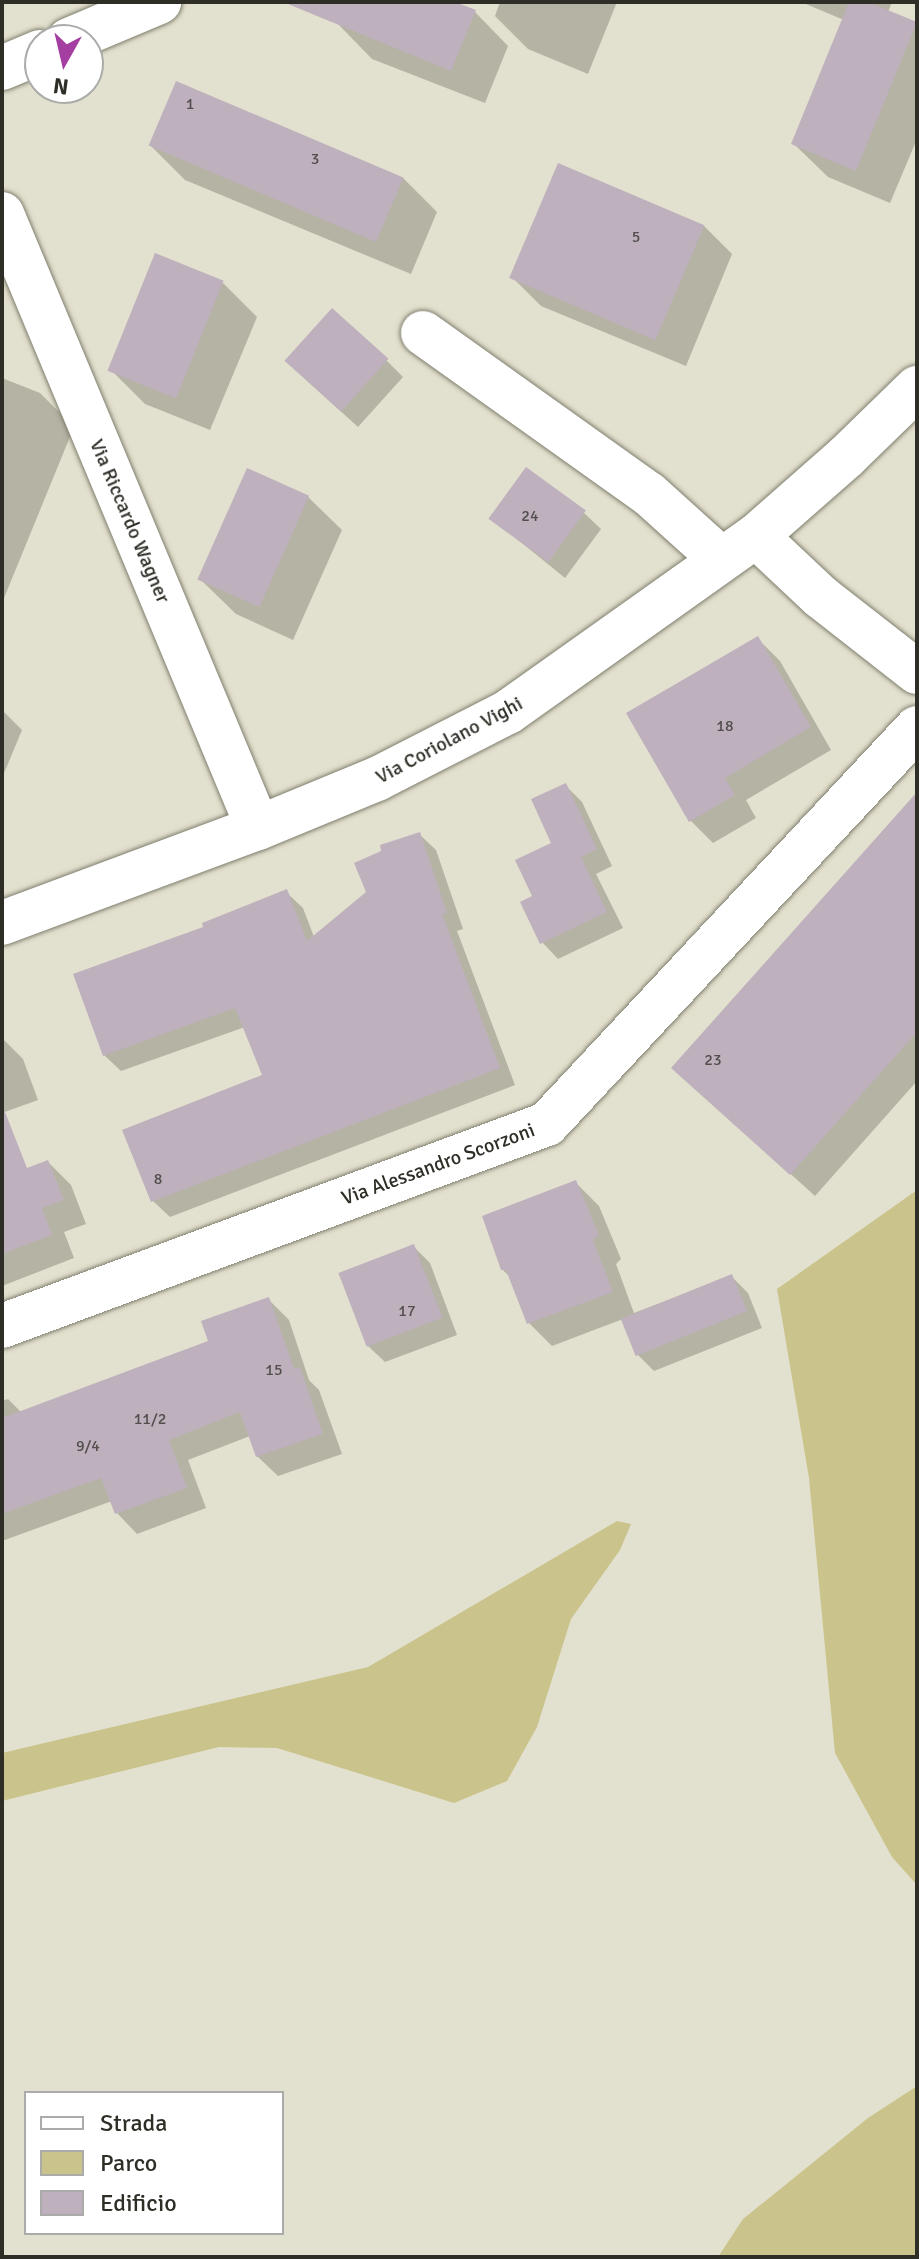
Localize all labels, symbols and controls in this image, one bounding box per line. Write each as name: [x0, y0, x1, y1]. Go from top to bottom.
north arrow: [24, 24, 104, 104]
text: N: [51, 72, 70, 101]
house number: 1: [186, 94, 194, 114]
house number: 3: [311, 149, 319, 169]
house number: 5: [632, 227, 640, 247]
street label: Via Riccardo Wagner: [85, 436, 175, 606]
house number: 24: [521, 506, 539, 526]
street label: Via Coriolano Vighi: [371, 691, 527, 789]
house number: 18: [716, 716, 734, 736]
house number: 23: [704, 1050, 722, 1070]
street label: Via Alessandro Scorzoni: [338, 1118, 538, 1210]
house number: 8: [154, 1169, 162, 1189]
house number: 17: [398, 1301, 416, 1321]
house number: 15: [265, 1360, 283, 1380]
house number: 11/2: [134, 1409, 166, 1429]
house number: 9/4: [76, 1436, 100, 1456]
legend: [24, 2091, 284, 2235]
text: Strada: [100, 2108, 167, 2138]
text: Parco: [100, 2148, 157, 2178]
text: Edificio: [100, 2188, 177, 2218]

